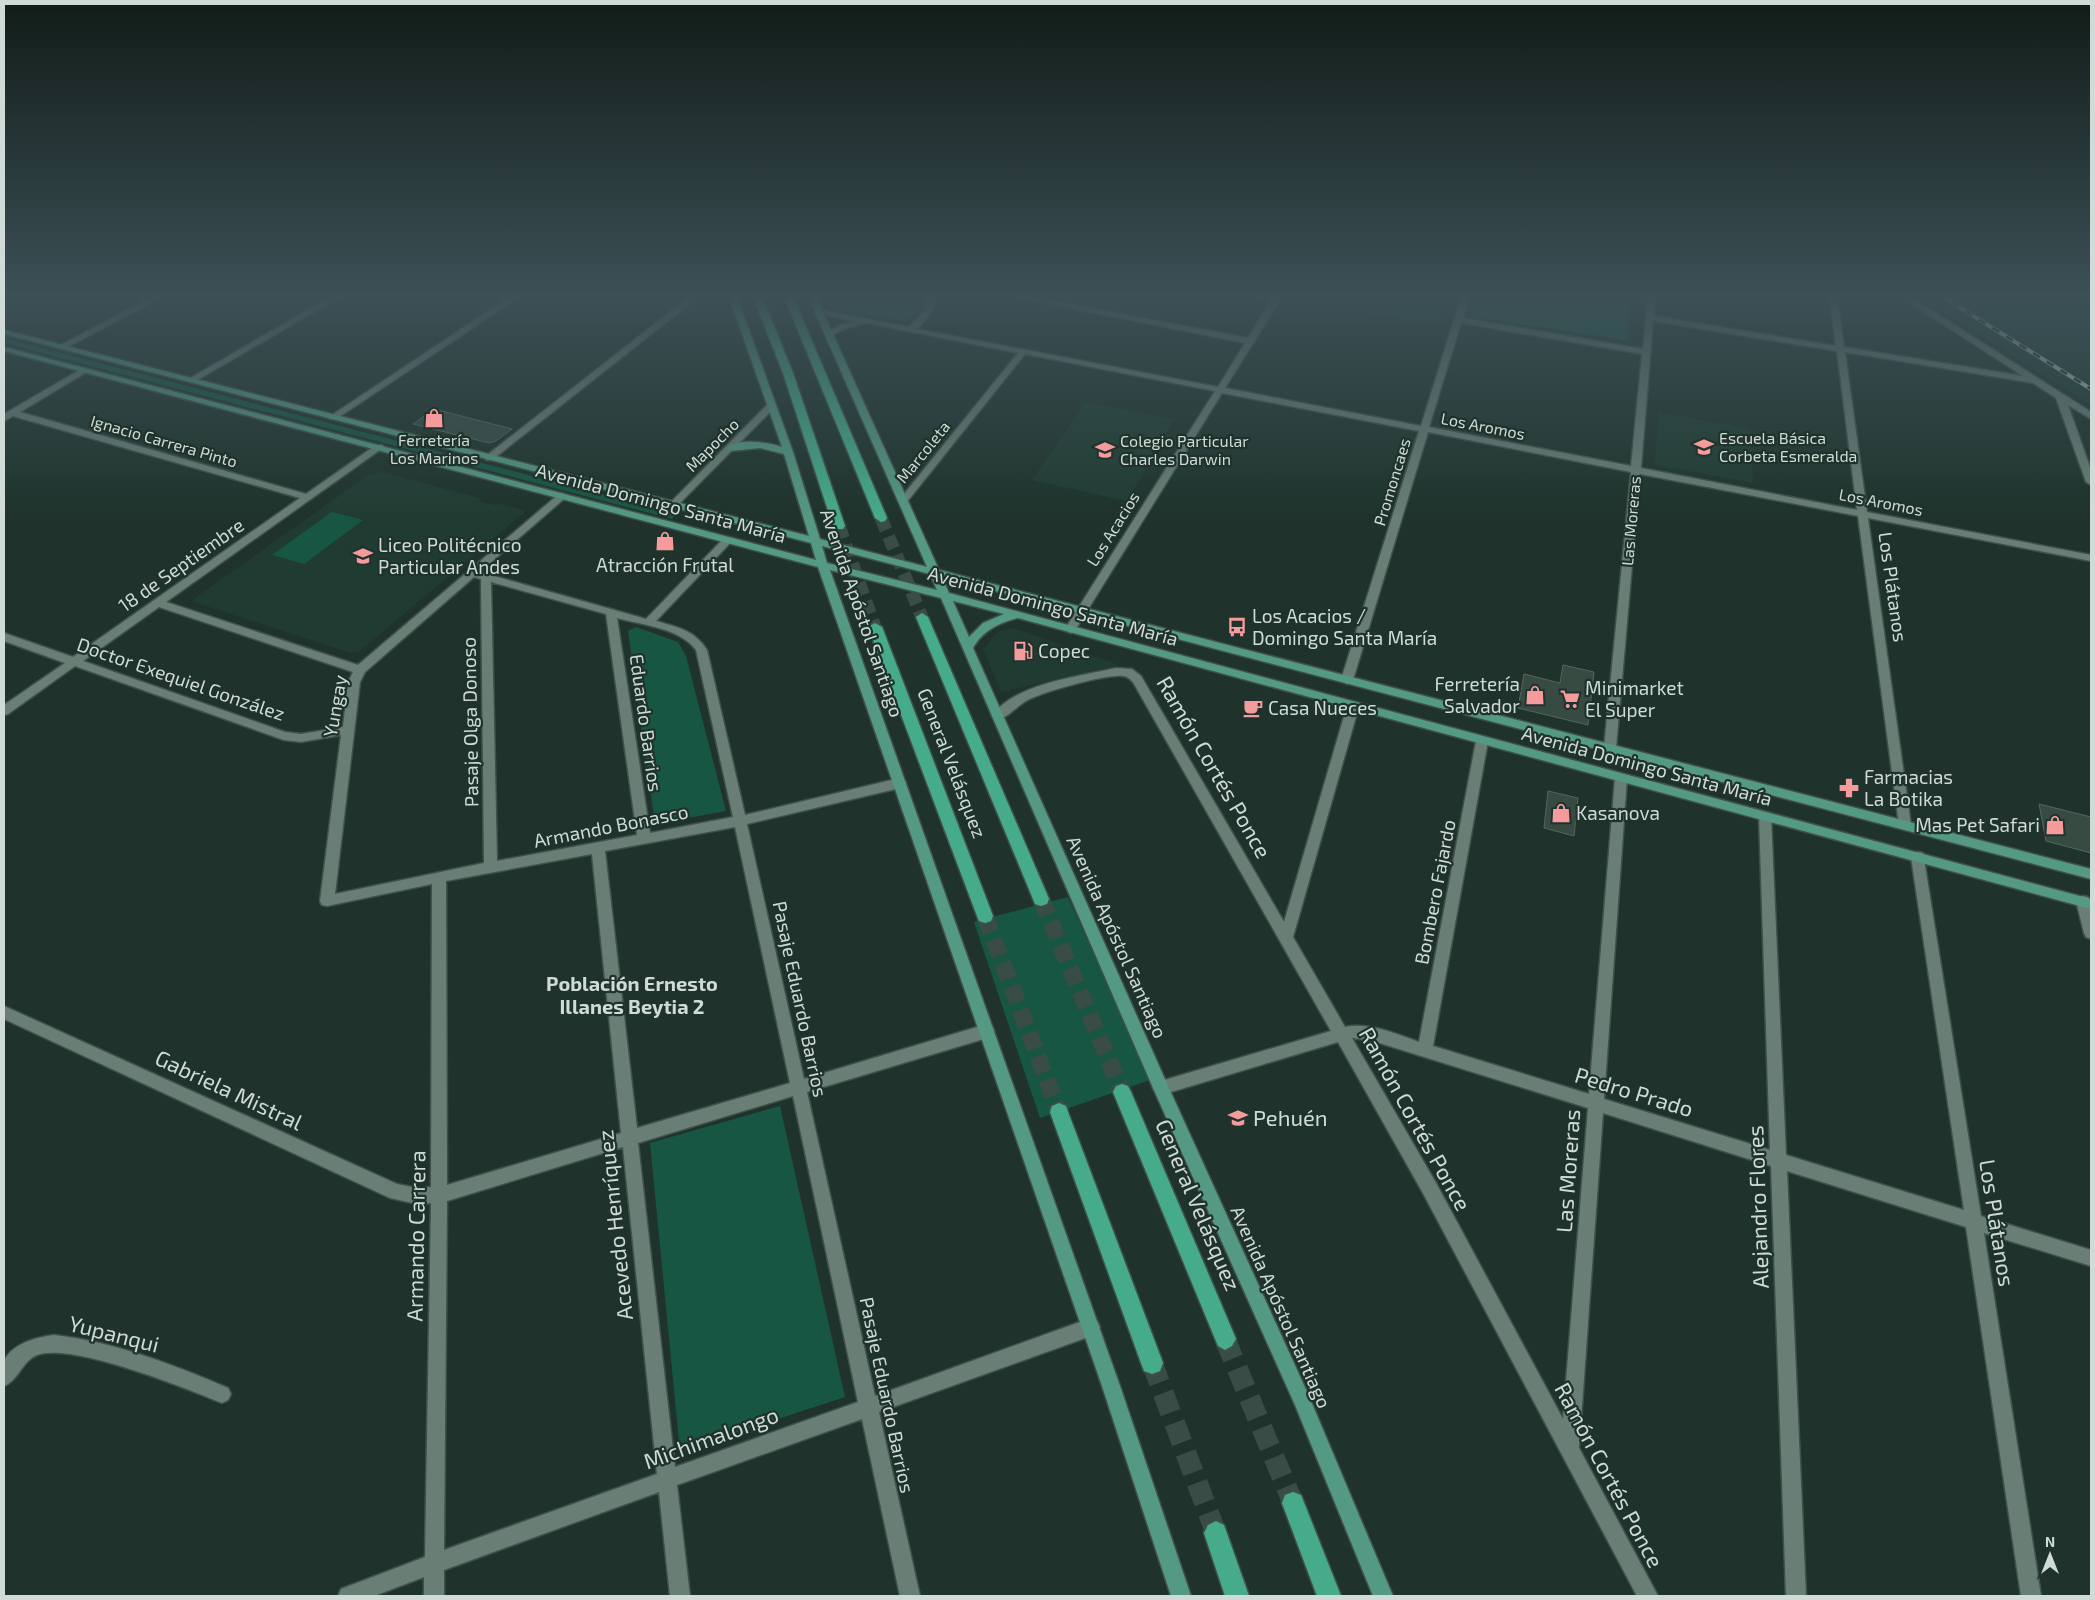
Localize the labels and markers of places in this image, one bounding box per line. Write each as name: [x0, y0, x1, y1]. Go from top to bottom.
shop icon: Ferretería Los Marinos: [423, 407, 445, 429]
place label: Escuela Básica Corbeta Esmeralda: [1719, 428, 1857, 465]
place label: Ferretería Los Marinos: [390, 430, 478, 467]
place label: Colegio Particular Charles Darwin: [1120, 431, 1249, 468]
school or university icon: Escuela Básica Corbeta Esmeralda: [1693, 436, 1715, 458]
school or university icon: Colegio Particular Charles Darwin: [1094, 439, 1116, 461]
shop icon: Atracción Frutal: [654, 530, 676, 552]
place label: Liceo Politécnico Particular Andes: [378, 533, 522, 578]
school or university icon: Liceo Politécnico Particular Andes: [352, 545, 374, 567]
place label: Atracción Frutal: [596, 553, 734, 576]
place label: Los Acacios / Domingo Santa María: [1252, 604, 1437, 649]
bus stop icon: Los Acacios / Domingo Santa María: [1226, 616, 1248, 638]
place label: Copec: [1038, 639, 1090, 662]
fuel station icon: Copec: [1012, 640, 1034, 662]
place label: Ferretería Salvador: [1434, 672, 1520, 717]
place label: Minimarket El Super: [1585, 676, 1684, 721]
shop icon: Ferretería Salvador: [1524, 684, 1546, 706]
supermarket icon: Minimarket El Super: [1559, 688, 1581, 710]
place label: Casa Nueces: [1268, 696, 1377, 719]
cafe icon: Casa Nueces: [1242, 697, 1264, 719]
place label: Farmacias La Botika: [1864, 765, 1953, 810]
pharmacy icon: Farmacias La Botika: [1838, 777, 1860, 799]
place label: Kasanova: [1576, 801, 1660, 824]
shop icon: Kasanova: [1550, 802, 1572, 824]
place label: Mas Pet Safari: [1915, 813, 2040, 836]
shop icon: Mas Pet Safari: [2044, 814, 2066, 836]
place label: Pehuén: [1253, 1104, 1328, 1130]
school or university icon: Pehuén: [1227, 1107, 1249, 1129]

